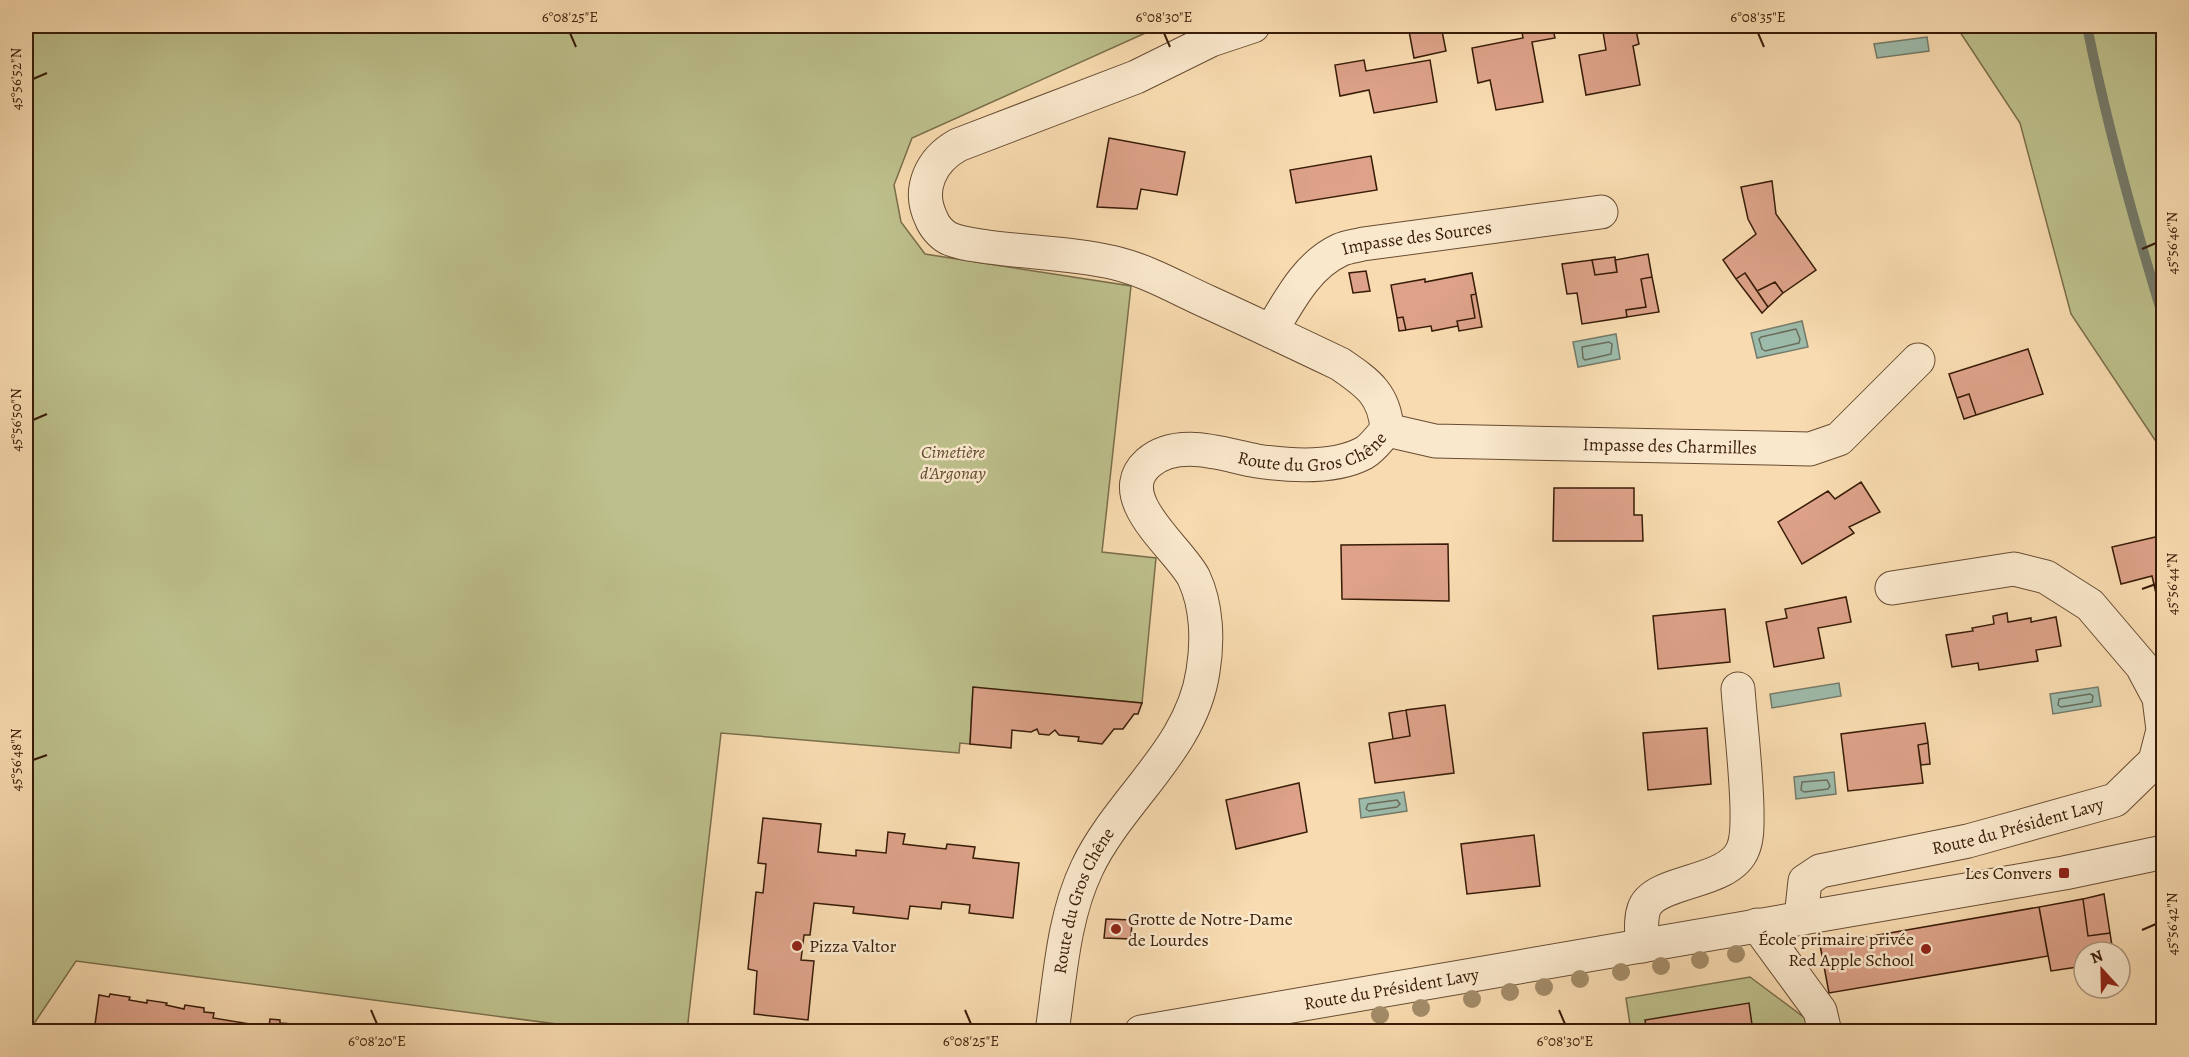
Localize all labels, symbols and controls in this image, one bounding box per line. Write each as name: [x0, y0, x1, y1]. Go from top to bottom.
text: 6°08'25"E: [542, 7, 598, 27]
text: 6°08'30"E: [1136, 7, 1192, 27]
text: 6°08'35"E: [1730, 7, 1786, 27]
text: 45°56'52"N: [6, 47, 26, 110]
text: 45°56'46"N: [2162, 211, 2182, 274]
street label: Impasse des Sources: [1339, 215, 1493, 261]
text: 45°56'50"N: [6, 388, 26, 452]
street label: Route du Gros Chêne: [1235, 427, 1392, 477]
street label: Impasse des Charmilles: [1582, 432, 1757, 460]
park label: Cimetière d'Argonay: [920, 440, 986, 485]
text: 45°56'44"N: [2162, 552, 2182, 615]
text: 45°56'48"N: [6, 728, 26, 792]
street label: Route du Président Lavy: [1930, 791, 2107, 860]
street label: Route du Gros Chêne: [1048, 823, 1120, 976]
place label: Les Convers: [1965, 861, 2052, 885]
marker: Les Convers: [2057, 866, 2071, 880]
text: 45°56'42"N: [2162, 892, 2182, 955]
place label: Grotte de Notre-Dame de Lourdes: [1128, 907, 1293, 952]
marker: Grotte de Notre-Dame de Lourdes: [1109, 922, 1123, 936]
place label: École primaire privée Red Apple School: [1758, 927, 1915, 972]
place label: Pizza Valtor: [809, 934, 897, 958]
marker: Pizza Valtor: [790, 939, 804, 953]
north arrow: [2072, 940, 2132, 1000]
marker: École primaire privée Red Apple School: [1919, 942, 1933, 956]
text: N: [2087, 945, 2107, 969]
street label: Route du Président Lavy: [1302, 962, 1482, 1016]
text: 6°08'20"E: [348, 1031, 406, 1051]
text: 6°08'25"E: [943, 1031, 999, 1051]
text: 6°08'30"E: [1537, 1031, 1593, 1051]

